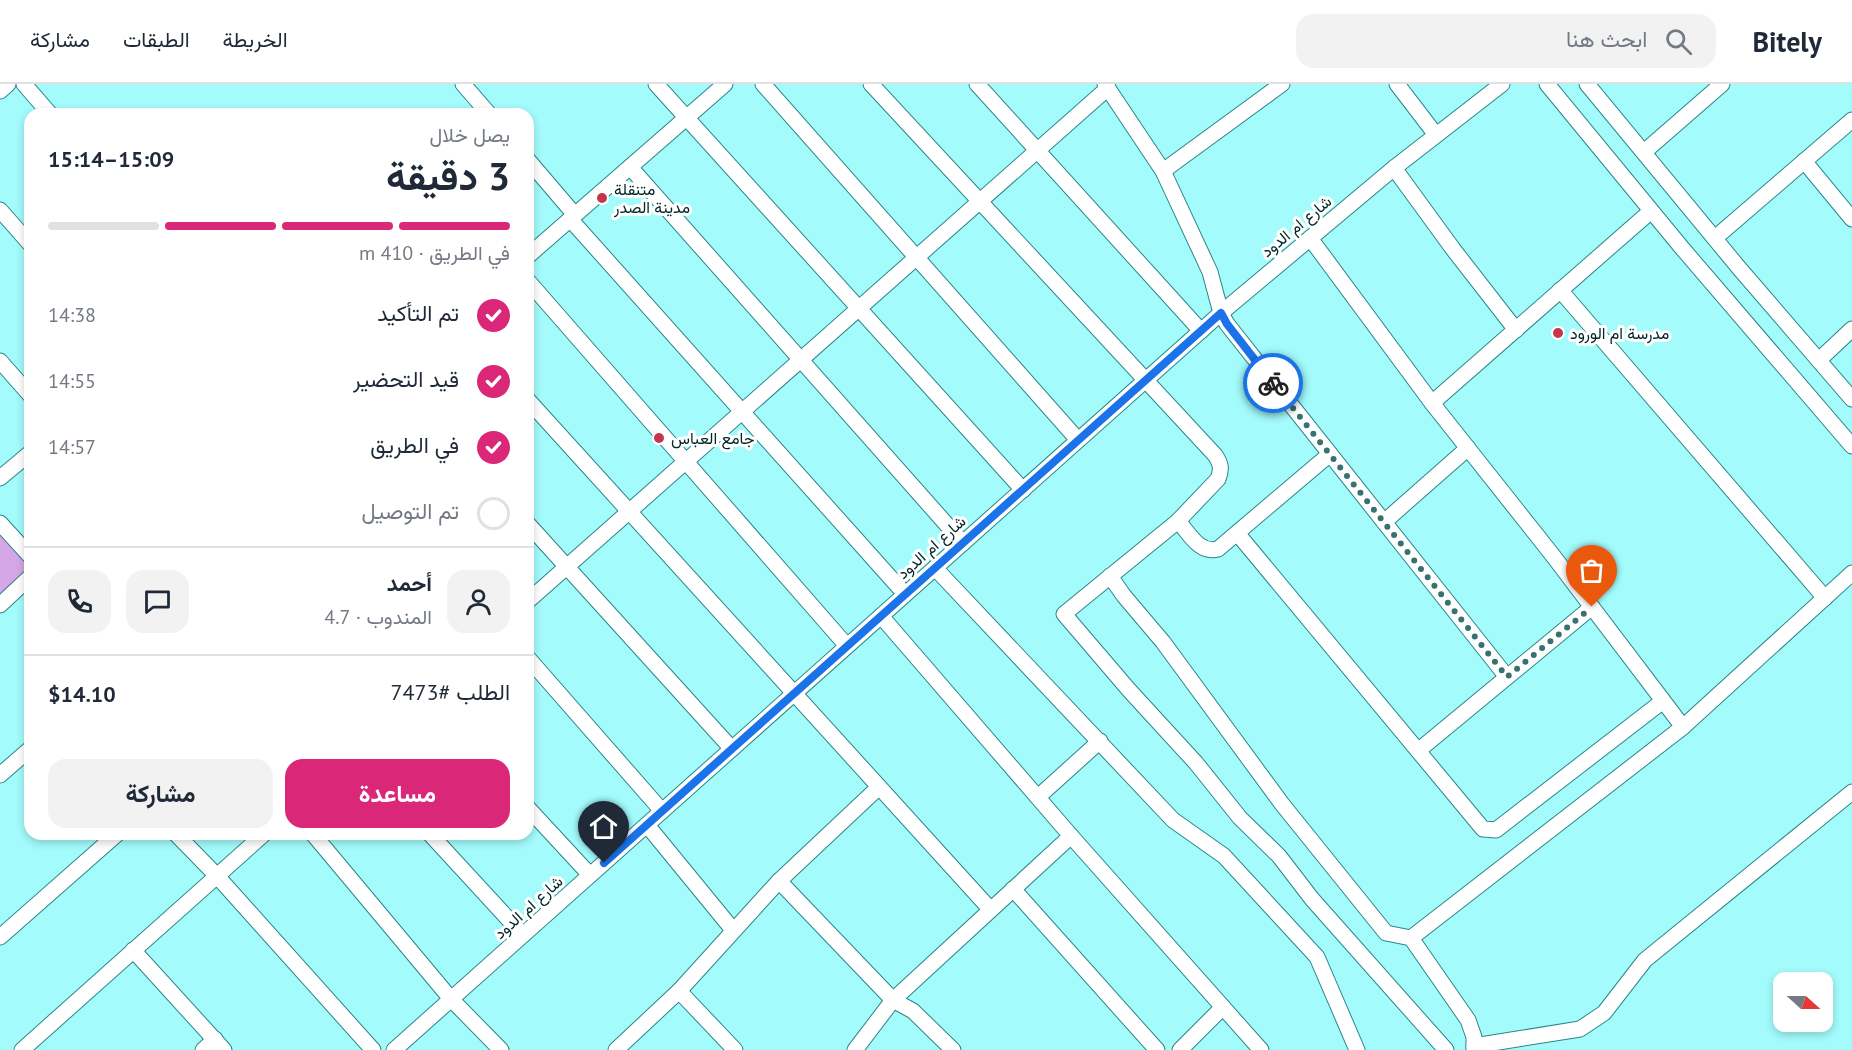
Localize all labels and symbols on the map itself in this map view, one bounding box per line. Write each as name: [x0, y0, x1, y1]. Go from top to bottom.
place label: متنقلة مدينة الصدر: [613, 179, 690, 218]
marker: متنقلة مدينة الصدر: [595, 191, 609, 205]
street label: شارع ام الدود: [1257, 191, 1336, 263]
place label: مدرسة ام الورود: [1570, 323, 1669, 344]
marker: مدرسة ام الورود: [1551, 326, 1565, 340]
courier: [1243, 353, 1303, 413]
place label: جامع العباس: [671, 428, 755, 450]
marker: جامع العباس: [652, 431, 666, 445]
street label: شارع ام الدود: [893, 511, 971, 585]
pin: [1566, 545, 1617, 607]
pin: [578, 801, 629, 863]
street label: شارع ام الدود: [490, 871, 568, 945]
north arrow: [1773, 972, 1833, 1032]

